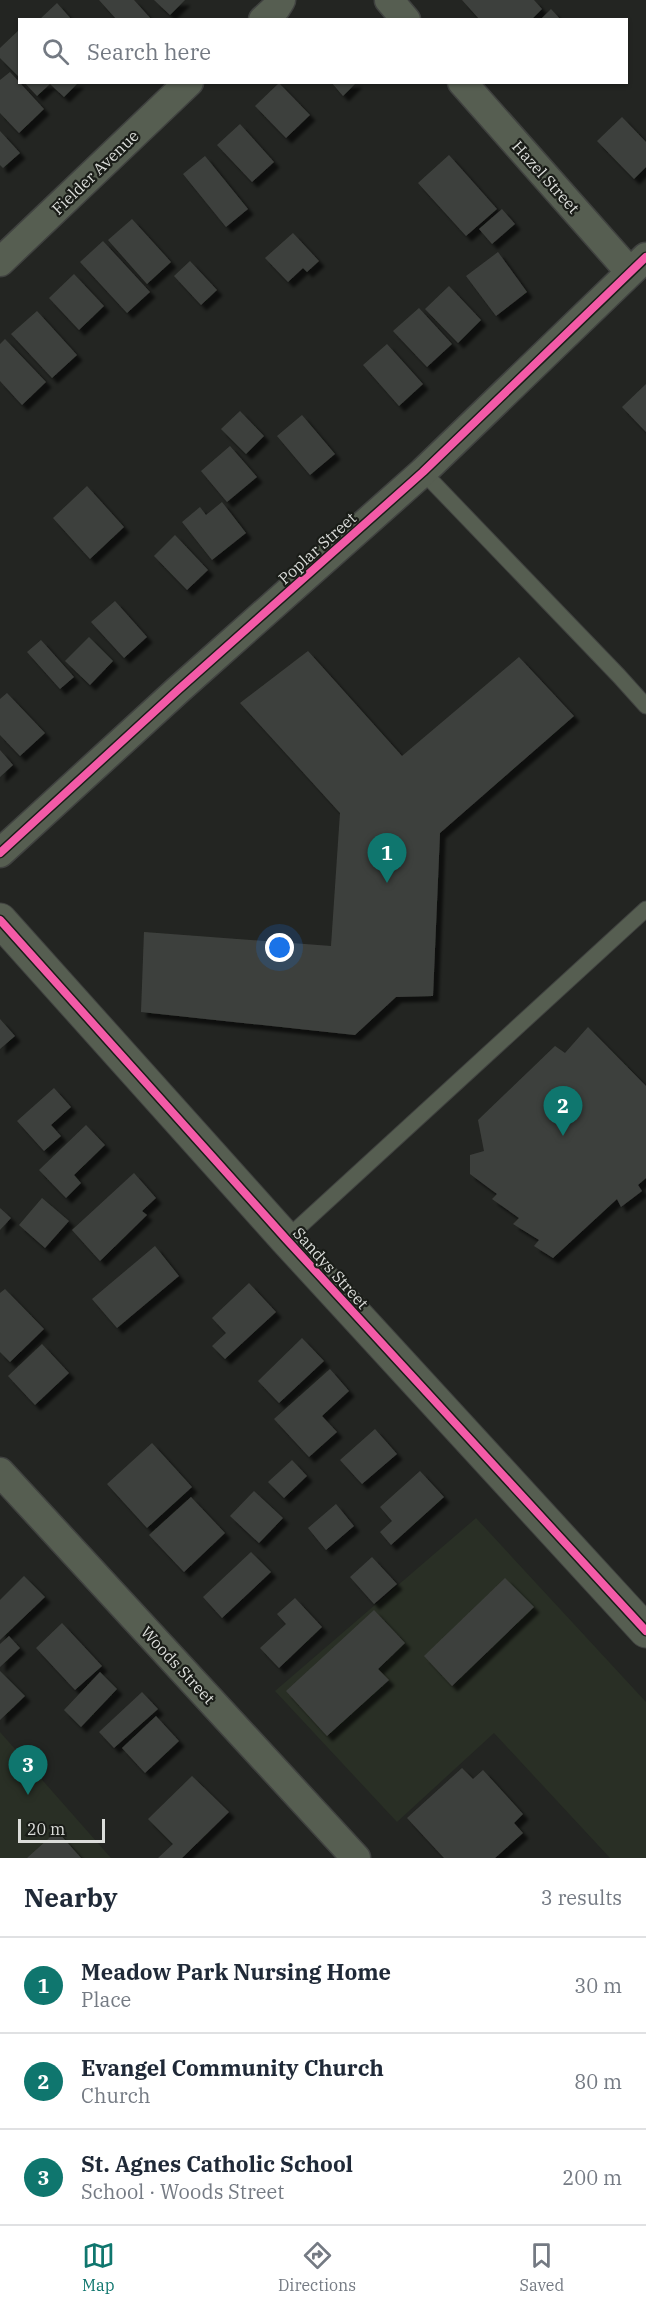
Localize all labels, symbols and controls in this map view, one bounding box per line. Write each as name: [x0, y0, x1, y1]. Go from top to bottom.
search box: [18, 18, 628, 84]
icon: search: [39, 35, 72, 68]
text: Search here: [87, 37, 211, 66]
street label: Fielder Avenue: [47, 125, 143, 219]
street label: Hazel Street: [508, 136, 584, 218]
street label: Poplar Street: [274, 508, 360, 588]
pin: 1: [368, 834, 406, 883]
your location: [265, 933, 294, 962]
pin: 2: [544, 1086, 582, 1136]
street label: Sandys Street: [289, 1223, 373, 1313]
street label: Woods Street: [137, 1622, 219, 1708]
pin: 3: [9, 1746, 48, 1795]
scale bar: [18, 1816, 105, 1844]
text: 20 m: [27, 1819, 65, 1839]
text: Nearby: [24, 1880, 118, 1914]
text: 3 results: [541, 1884, 622, 1911]
text: Meadow Park Nursing Home: [81, 1957, 391, 1986]
text: 1: [38, 1972, 50, 1999]
text: 30 m: [574, 1972, 622, 1999]
text: Place: [81, 1986, 131, 2013]
text: Evangel Community Church: [81, 2053, 384, 2082]
text: 2: [38, 2068, 50, 2095]
text: 80 m: [574, 2068, 622, 2095]
text: Church: [81, 2082, 151, 2109]
text: St. Agnes Catholic School: [81, 2149, 353, 2178]
text: 3: [38, 2164, 50, 2191]
text: 200 m: [562, 2164, 622, 2191]
text: School · Woods Street: [81, 2178, 284, 2205]
tab: Map: [82, 2239, 115, 2295]
tab: Directions: [278, 2239, 356, 2295]
tab: Saved: [519, 2239, 564, 2295]

